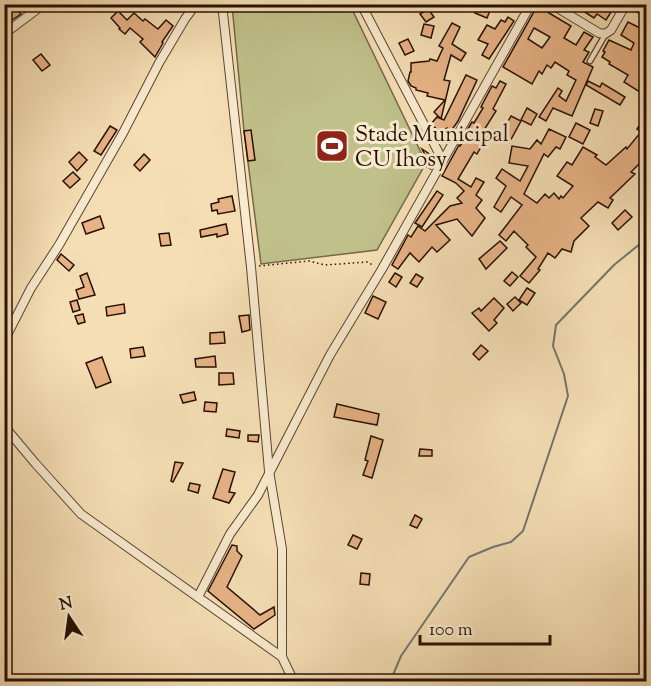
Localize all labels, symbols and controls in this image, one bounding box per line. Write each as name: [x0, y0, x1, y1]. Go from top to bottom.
place label: Stade Municipal CU Ihosy: [355, 120, 509, 177]
sports icon: Stade Municipal CU Ihosy: [314, 128, 350, 164]
north arrow: [39, 587, 99, 647]
text: N: [57, 592, 75, 617]
scale bar: [420, 608, 550, 646]
text: 100 m: [429, 618, 473, 644]

